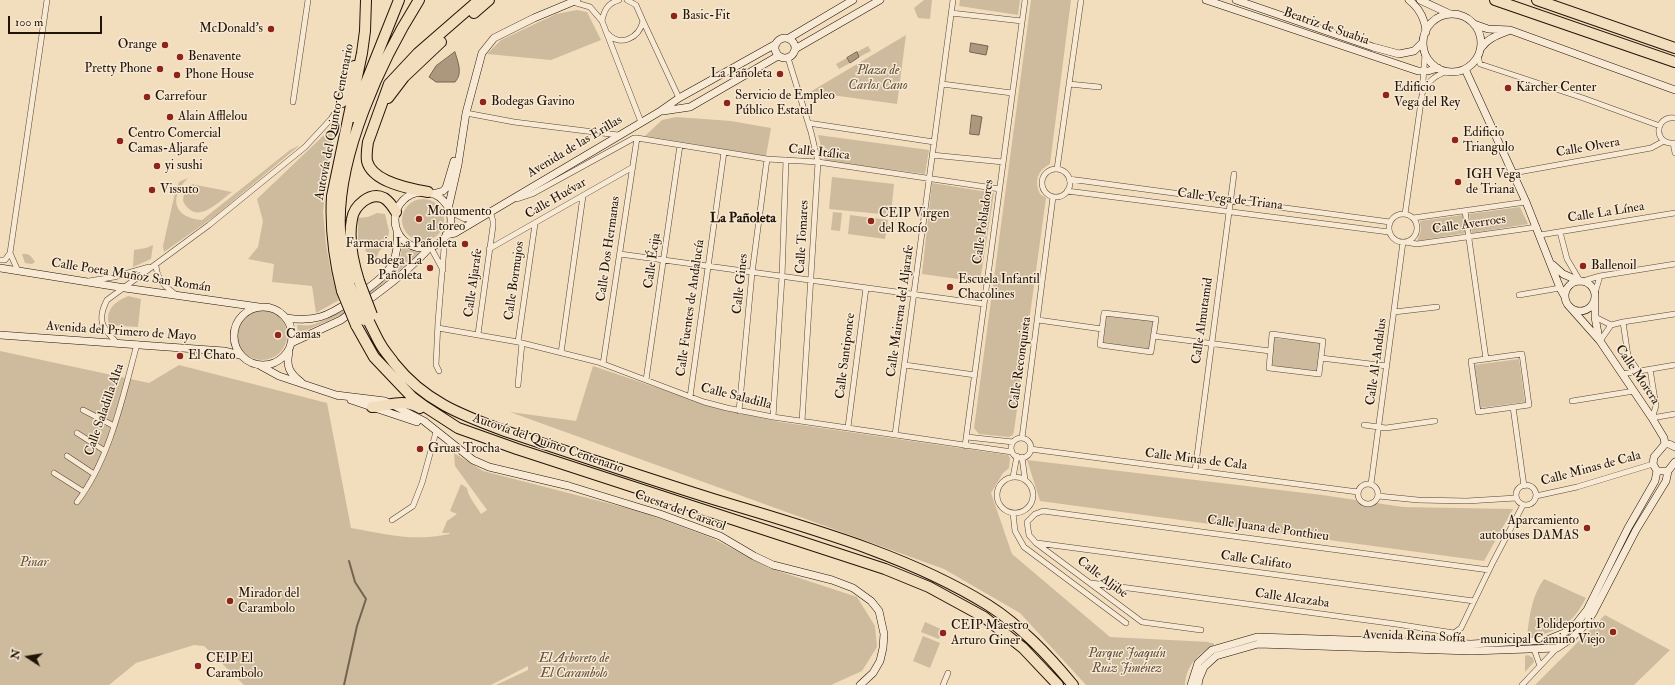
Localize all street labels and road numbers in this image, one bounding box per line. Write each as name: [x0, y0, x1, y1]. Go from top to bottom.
street label: Beatriz de Suabia: [1281, 5, 1371, 49]
street label: Autovía del Quinto Centenario: [312, 42, 358, 202]
street label: Avenida de las Erillas: [525, 112, 625, 182]
street label: Calle Olvera: [1555, 135, 1621, 161]
street label: Calle Itálica: [788, 142, 850, 164]
street label: Calle Huévar: [523, 175, 589, 223]
street label: Calle Pobladores: [970, 179, 998, 265]
street label: Calle Vega de Triana: [1176, 186, 1284, 214]
street label: Calle Dos Hermanas: [594, 195, 624, 303]
street label: Calle La Línea: [1567, 199, 1645, 227]
street label: Calle Tomares: [793, 200, 813, 274]
street label: Calle Averroes: [1431, 212, 1507, 238]
street label: Calle Écija: [641, 232, 665, 290]
street label: Calle Fuentes de Andalucía: [674, 238, 708, 378]
street label: Calle Bormujos: [502, 240, 528, 322]
street label: Calle Mairena del Aljarafe: [884, 244, 918, 378]
street label: Calle Aljarafe: [461, 248, 487, 318]
street label: Calle Gines: [730, 253, 752, 315]
street label: Calle Poeta Muñoz San Román: [50, 256, 212, 296]
street label: Calle Almutamid: [1189, 277, 1217, 365]
street label: Calle Santiponce: [833, 312, 859, 400]
street label: Calle Reconquista: [1007, 316, 1035, 410]
street label: Calle Al-Andalus: [1363, 317, 1391, 407]
street label: Avenida del Primero de Mayo: [45, 319, 197, 345]
street label: Calle Morera: [1611, 342, 1663, 408]
street label: Calle Saladilla Alta: [82, 362, 128, 458]
street label: Calle Saladilla: [699, 381, 773, 413]
street label: Autovía del Quinto Centenario: [470, 411, 626, 477]
street label: Calle Minas de Cala: [1144, 446, 1248, 474]
street label: Calle Minas de Cala: [1539, 448, 1643, 490]
street label: Cuesta del Caracol: [632, 487, 728, 535]
street label: Calle Juana de Ponthieu: [1206, 513, 1330, 545]
street label: Calle Califato: [1220, 548, 1292, 574]
street label: Calle Aljibe: [1074, 554, 1130, 602]
street label: Calle Alcazaba: [1254, 586, 1330, 612]
street label: Avenida Reina Sofía: [1362, 627, 1466, 647]

